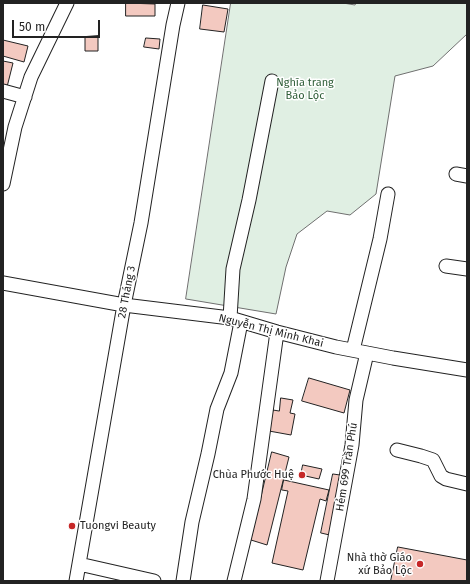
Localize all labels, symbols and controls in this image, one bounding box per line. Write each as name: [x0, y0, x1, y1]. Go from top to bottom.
scale bar: [14, 12, 102, 38]
text: 50 m: [19, 20, 45, 34]
park label: Nghĩa trang Bảo Lộc: [276, 76, 334, 102]
street label: 28 Tháng 3: [115, 265, 139, 319]
street label: Nguyễn Thị Minh Khai: [217, 312, 325, 350]
street label: Hẻm 699 Trần Phú: [333, 422, 361, 512]
place label: Chùa Phước Huệ: [213, 468, 294, 482]
marker: Chùa Phước Huệ: [297, 470, 307, 480]
place label: Tuongvi Beauty: [80, 519, 156, 533]
marker: Tuongvi Beauty: [67, 521, 77, 531]
place label: Nhà thờ Giáo xứ Bảo Lộc: [347, 551, 412, 577]
marker: Nhà thờ Giáo xứ Bảo Lộc: [415, 559, 425, 569]

